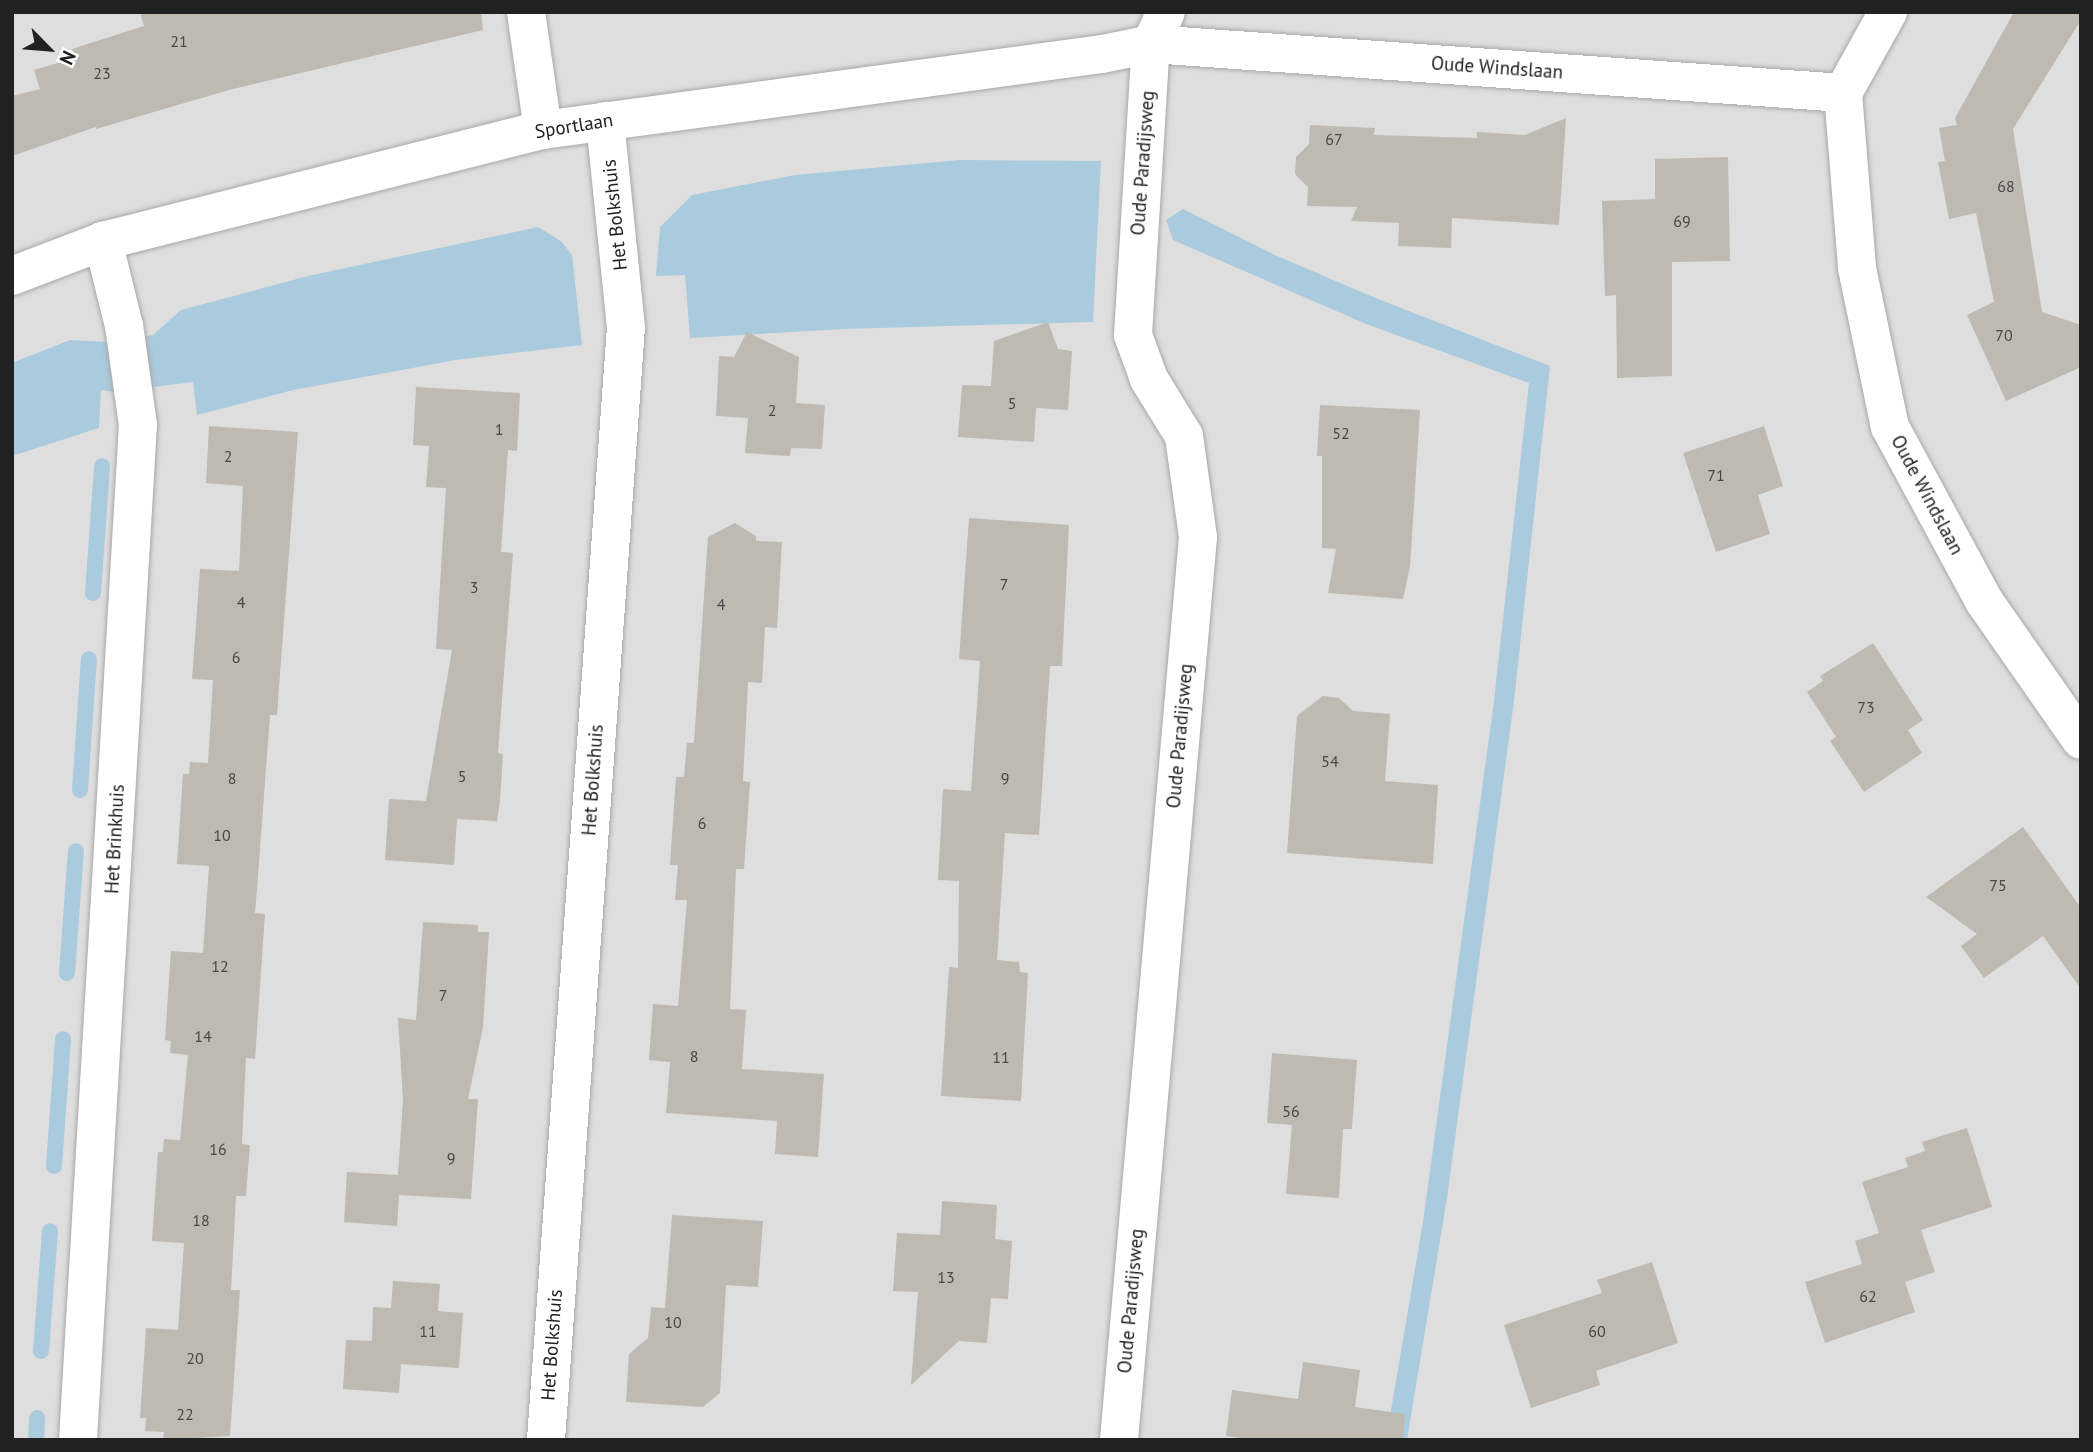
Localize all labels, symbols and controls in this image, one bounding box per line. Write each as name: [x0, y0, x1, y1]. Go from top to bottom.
north arrow: [14, 14, 84, 84]
house number: 21: [170, 31, 188, 51]
text: N: [55, 47, 82, 69]
street label: Oude Windslaan: [1430, 52, 1564, 84]
house number: 23: [93, 63, 111, 83]
street label: Oude Paradijsweg: [1127, 90, 1159, 236]
street label: Sportlaan: [533, 109, 615, 143]
house number: 67: [1325, 129, 1343, 149]
street label: Het Bolkshuis: [598, 158, 632, 272]
house number: 68: [1997, 176, 2015, 196]
house number: 69: [1673, 211, 1691, 231]
house number: 70: [1995, 325, 2013, 345]
house number: 5: [1008, 393, 1016, 413]
house number: 2: [768, 400, 776, 420]
house number: 1: [495, 419, 503, 439]
house number: 52: [1332, 423, 1350, 443]
street label: Oude Windslaan: [1886, 431, 1968, 559]
house number: 2: [224, 446, 232, 466]
house number: 71: [1707, 465, 1725, 485]
house number: 7: [1000, 574, 1008, 594]
house number: 3: [470, 577, 478, 597]
house number: 4: [237, 592, 245, 612]
house number: 4: [717, 594, 725, 614]
house number: 6: [232, 647, 240, 667]
street label: Oude Paradijsweg: [1162, 663, 1198, 809]
house number: 73: [1857, 697, 1875, 717]
street label: Het Bolkshuis: [578, 724, 608, 836]
house number: 54: [1321, 751, 1339, 771]
house number: 5: [458, 766, 466, 786]
house number: 8: [228, 768, 236, 788]
house number: 9: [1001, 768, 1009, 788]
street label: Het Brinkhuis: [101, 784, 129, 894]
house number: 6: [698, 813, 706, 833]
house number: 10: [213, 825, 231, 845]
house number: 75: [1989, 875, 2007, 895]
house number: 12: [211, 956, 229, 976]
house number: 7: [439, 985, 447, 1005]
house number: 14: [194, 1026, 212, 1046]
house number: 8: [690, 1046, 698, 1066]
house number: 11: [992, 1047, 1010, 1067]
house number: 56: [1282, 1101, 1300, 1121]
house number: 16: [209, 1139, 227, 1159]
house number: 9: [447, 1148, 455, 1168]
house number: 18: [192, 1210, 210, 1230]
street label: Oude Paradijsweg: [1113, 1228, 1149, 1374]
house number: 13: [937, 1267, 955, 1287]
house number: 62: [1859, 1286, 1877, 1306]
street label: Het Bolkshuis: [537, 1289, 567, 1401]
house number: 10: [664, 1312, 682, 1332]
house number: 11: [419, 1321, 437, 1341]
house number: 60: [1588, 1321, 1606, 1341]
house number: 20: [186, 1348, 204, 1368]
house number: 22: [176, 1404, 194, 1424]

